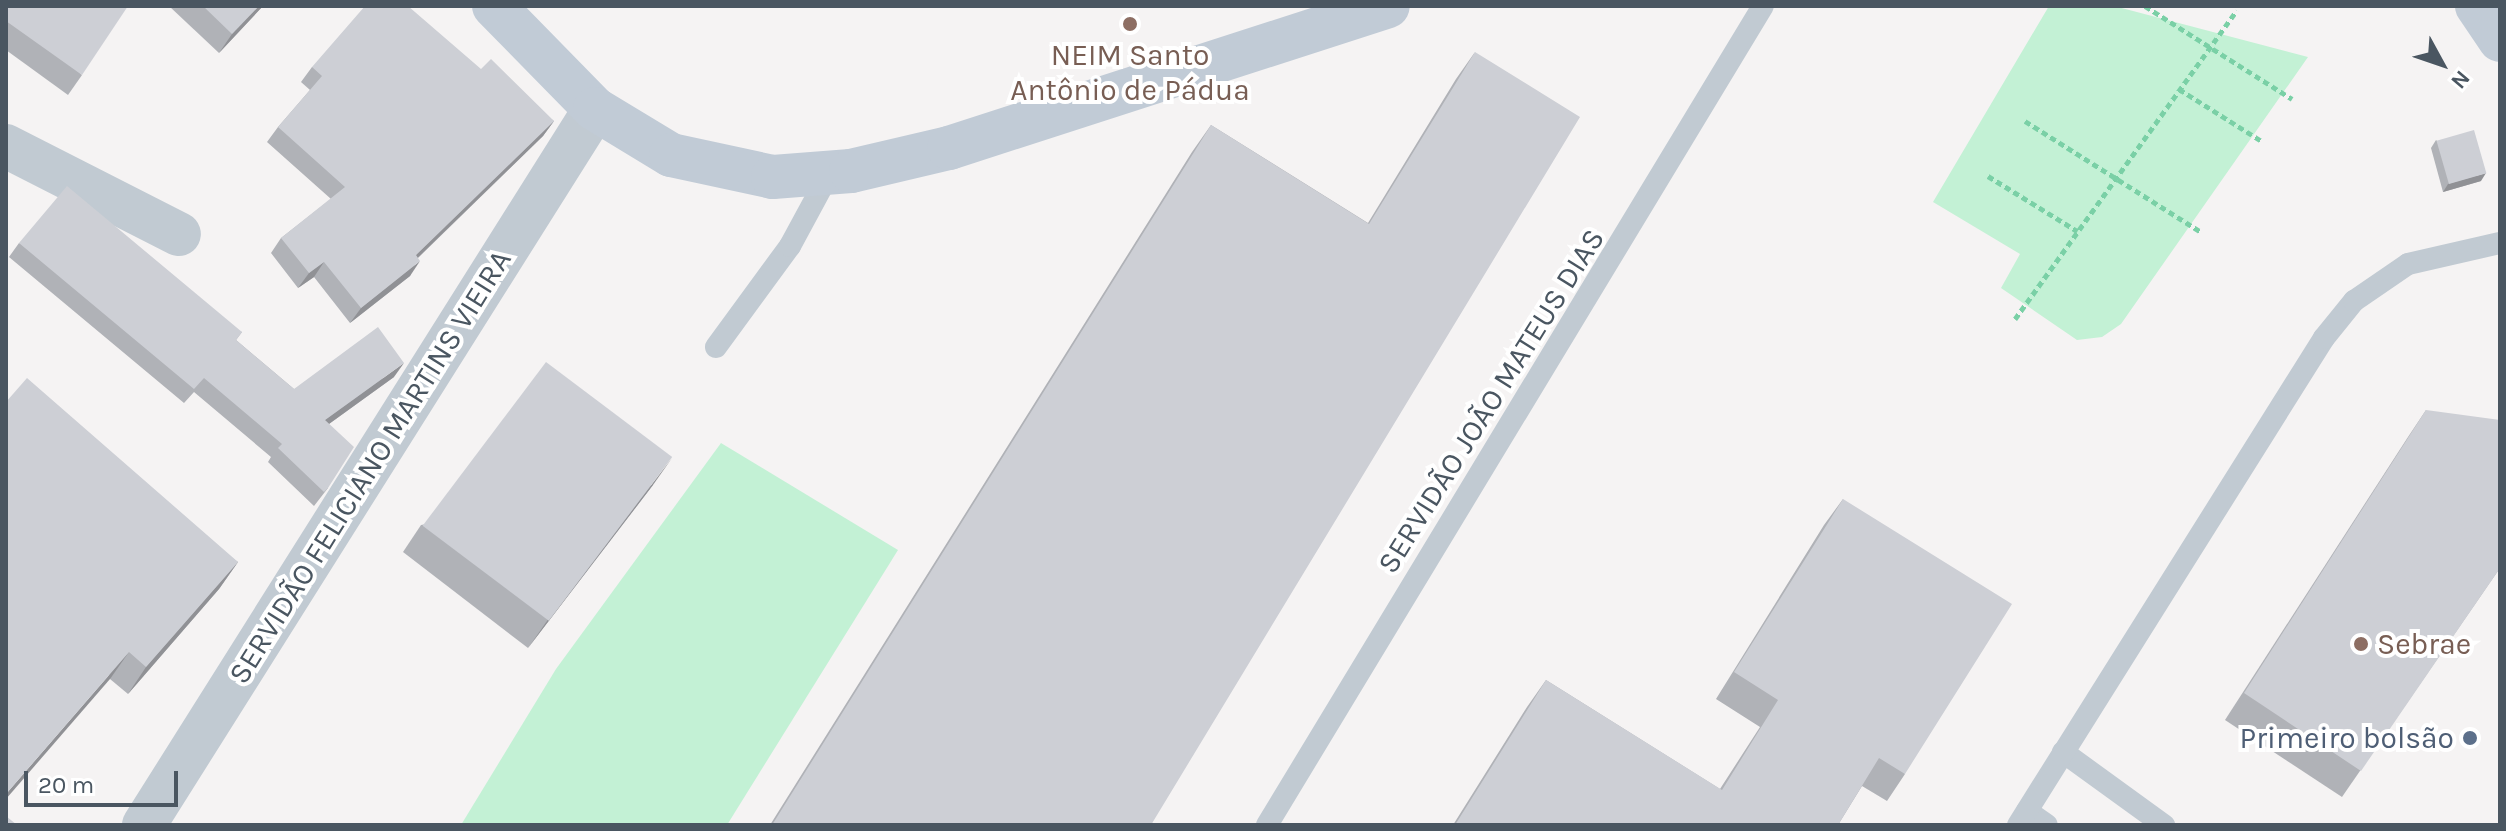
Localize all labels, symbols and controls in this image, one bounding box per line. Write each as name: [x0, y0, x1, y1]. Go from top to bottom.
marker: NEIM Santo Antônio de Pádua: [1121, 15, 1139, 33]
north arrow: [2402, 24, 2482, 104]
place label: NEIM Santo Antônio de Pádua: [1010, 37, 1250, 108]
text: N: [2445, 65, 2475, 94]
street label: SERVIDÃO JOÃO MATEUS DIAS: [1370, 222, 1612, 580]
street label: SERVIDÃO FELICIANO MARTINS VIEIRA: [221, 244, 519, 690]
place label: Sebrae: [2377, 626, 2471, 662]
marker: Sebrae: [2352, 635, 2370, 653]
place label: Primeiro bolsão: [2240, 720, 2454, 756]
marker: Primeiro bolsão: [2461, 729, 2479, 747]
scale bar: [28, 755, 182, 805]
text: 20 m: [38, 771, 94, 799]

